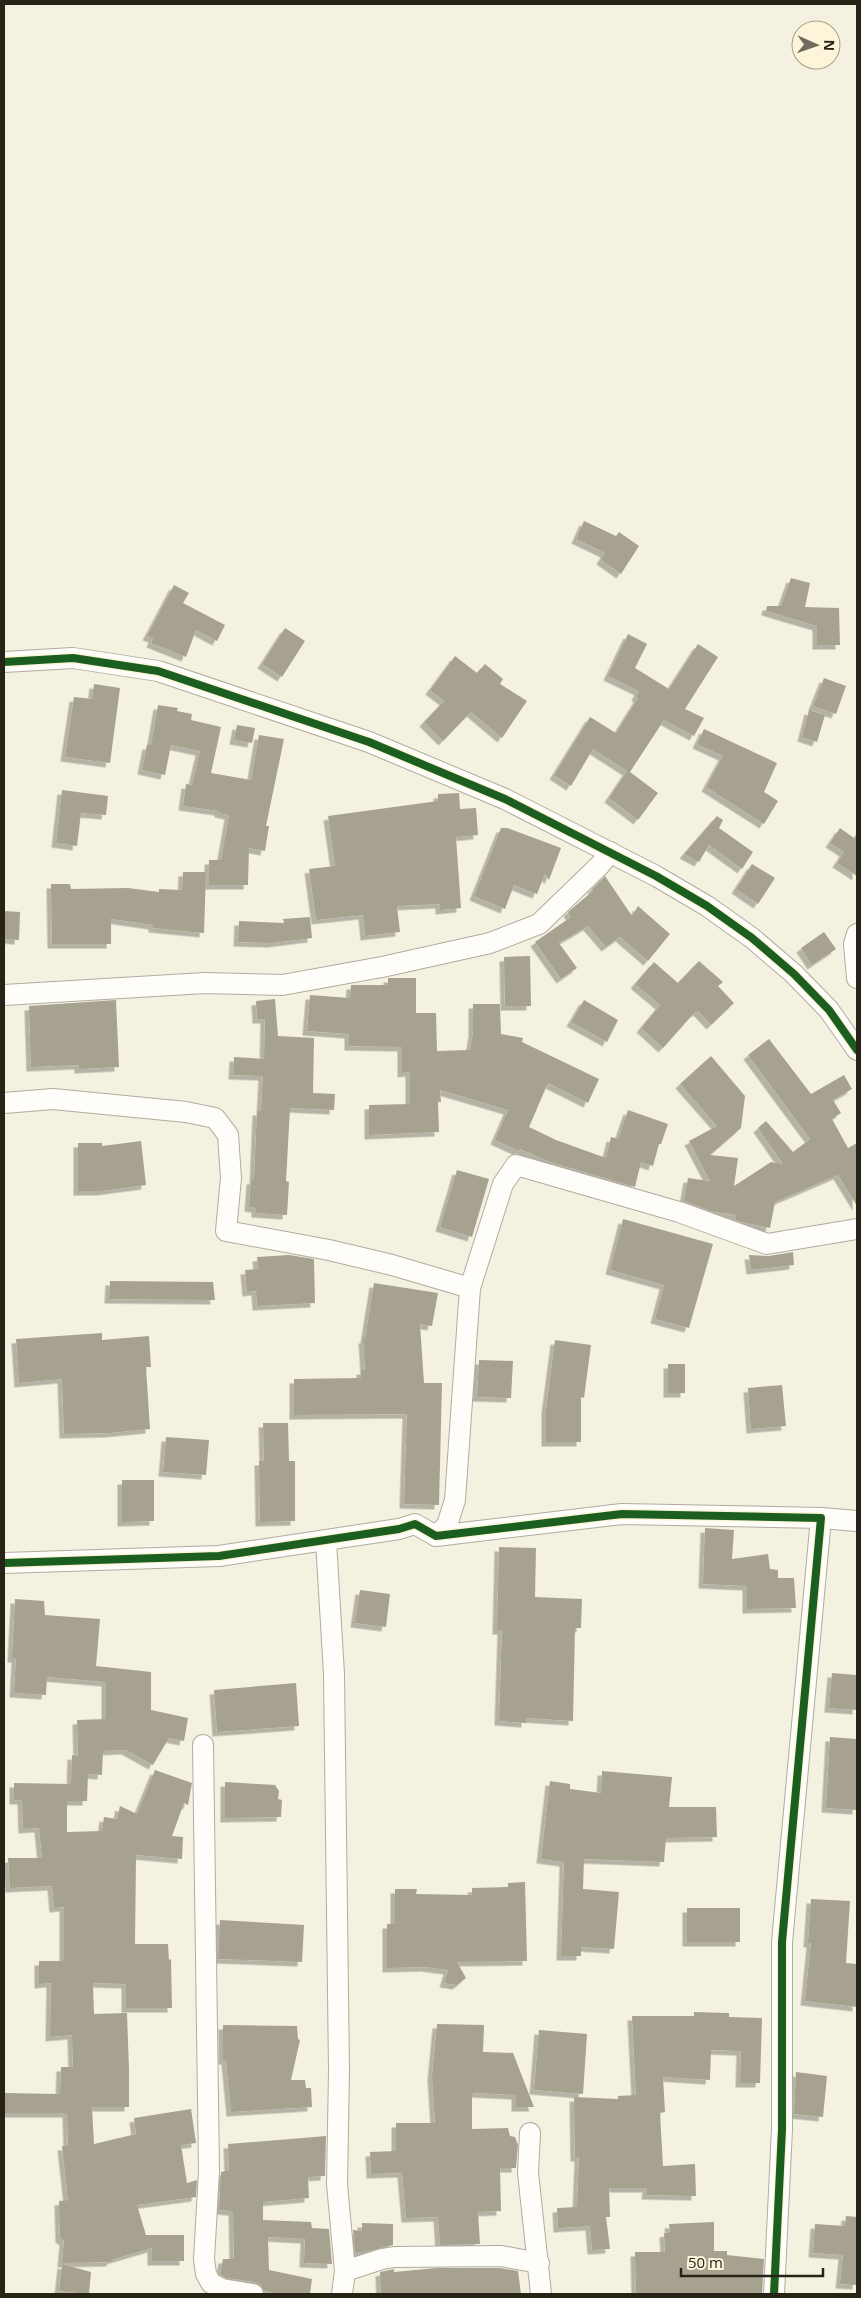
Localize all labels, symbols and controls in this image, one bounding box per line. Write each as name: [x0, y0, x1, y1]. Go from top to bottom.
north arrow: [791, 20, 841, 70]
text: N: [820, 39, 839, 51]
scale bar: [681, 2246, 824, 2278]
text: 50 m: [688, 2252, 723, 2272]

